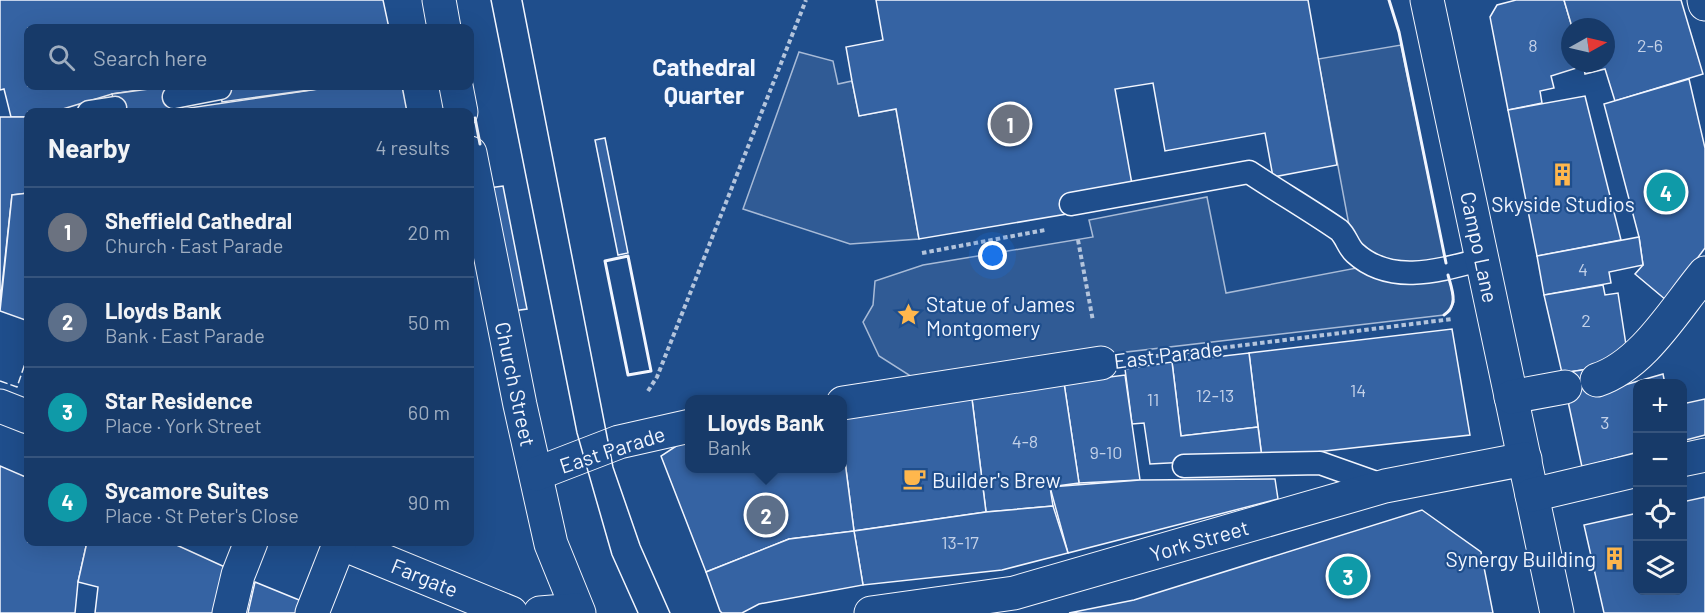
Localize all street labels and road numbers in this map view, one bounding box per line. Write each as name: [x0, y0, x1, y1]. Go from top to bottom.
street label: Campo Lane: [1456, 189, 1504, 305]
street label: Church Street: [491, 319, 541, 449]
street label: East Parade: [1112, 335, 1224, 373]
street label: East Parade: [556, 420, 668, 478]
street label: York Street: [1147, 514, 1251, 566]
street label: Fargate: [388, 552, 462, 602]

